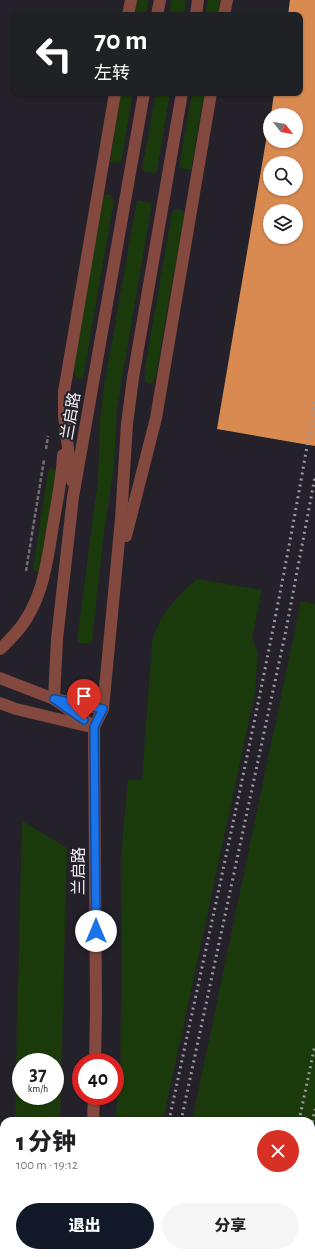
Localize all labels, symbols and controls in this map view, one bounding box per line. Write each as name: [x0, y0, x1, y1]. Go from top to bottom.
text: 70 m: [94, 27, 148, 55]
icon: left: [28, 28, 80, 80]
text: 左转: [94, 65, 130, 83]
north arrow: [263, 108, 303, 148]
map controls: [263, 108, 303, 244]
button: search: [263, 156, 303, 196]
button: layers: [263, 204, 303, 244]
street label: 兰启路: [58, 391, 83, 441]
pin: [67, 679, 101, 720]
icon: arrive: [73, 685, 95, 707]
street label: 兰启路: [70, 847, 87, 895]
position arrow: [75, 910, 117, 952]
speed limit sign: 40: [72, 1053, 124, 1105]
text: 37: [29, 1064, 47, 1084]
text: km/h: [28, 1084, 48, 1094]
button: close: [257, 1130, 299, 1172]
text: 1 分钟: [16, 1131, 76, 1155]
text: 100 m · 19:12: [16, 1159, 78, 1172]
button: 退出: [16, 1203, 154, 1249]
button: 分享: [162, 1203, 299, 1249]

